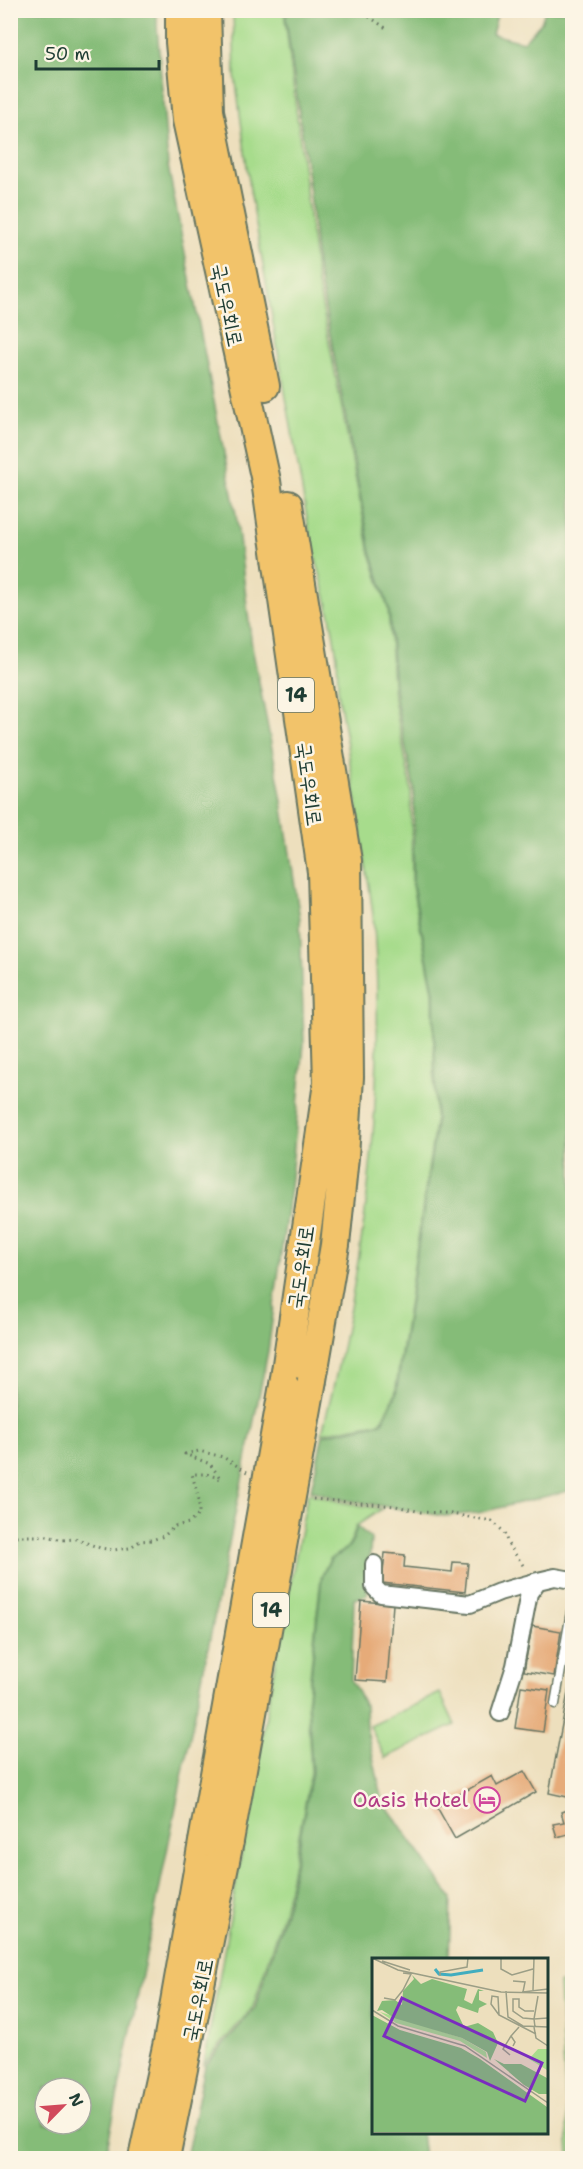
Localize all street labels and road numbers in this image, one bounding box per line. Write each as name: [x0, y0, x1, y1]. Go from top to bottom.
street label: 국도우회로: [205, 261, 249, 349]
road number: 14: [278, 678, 314, 712]
street label: 국도우회로: [289, 740, 329, 828]
street label: 국도우회로: [281, 1223, 321, 1311]
road number: 14: [253, 1593, 289, 1627]
street label: 국도우회로: [176, 1956, 220, 2044]

